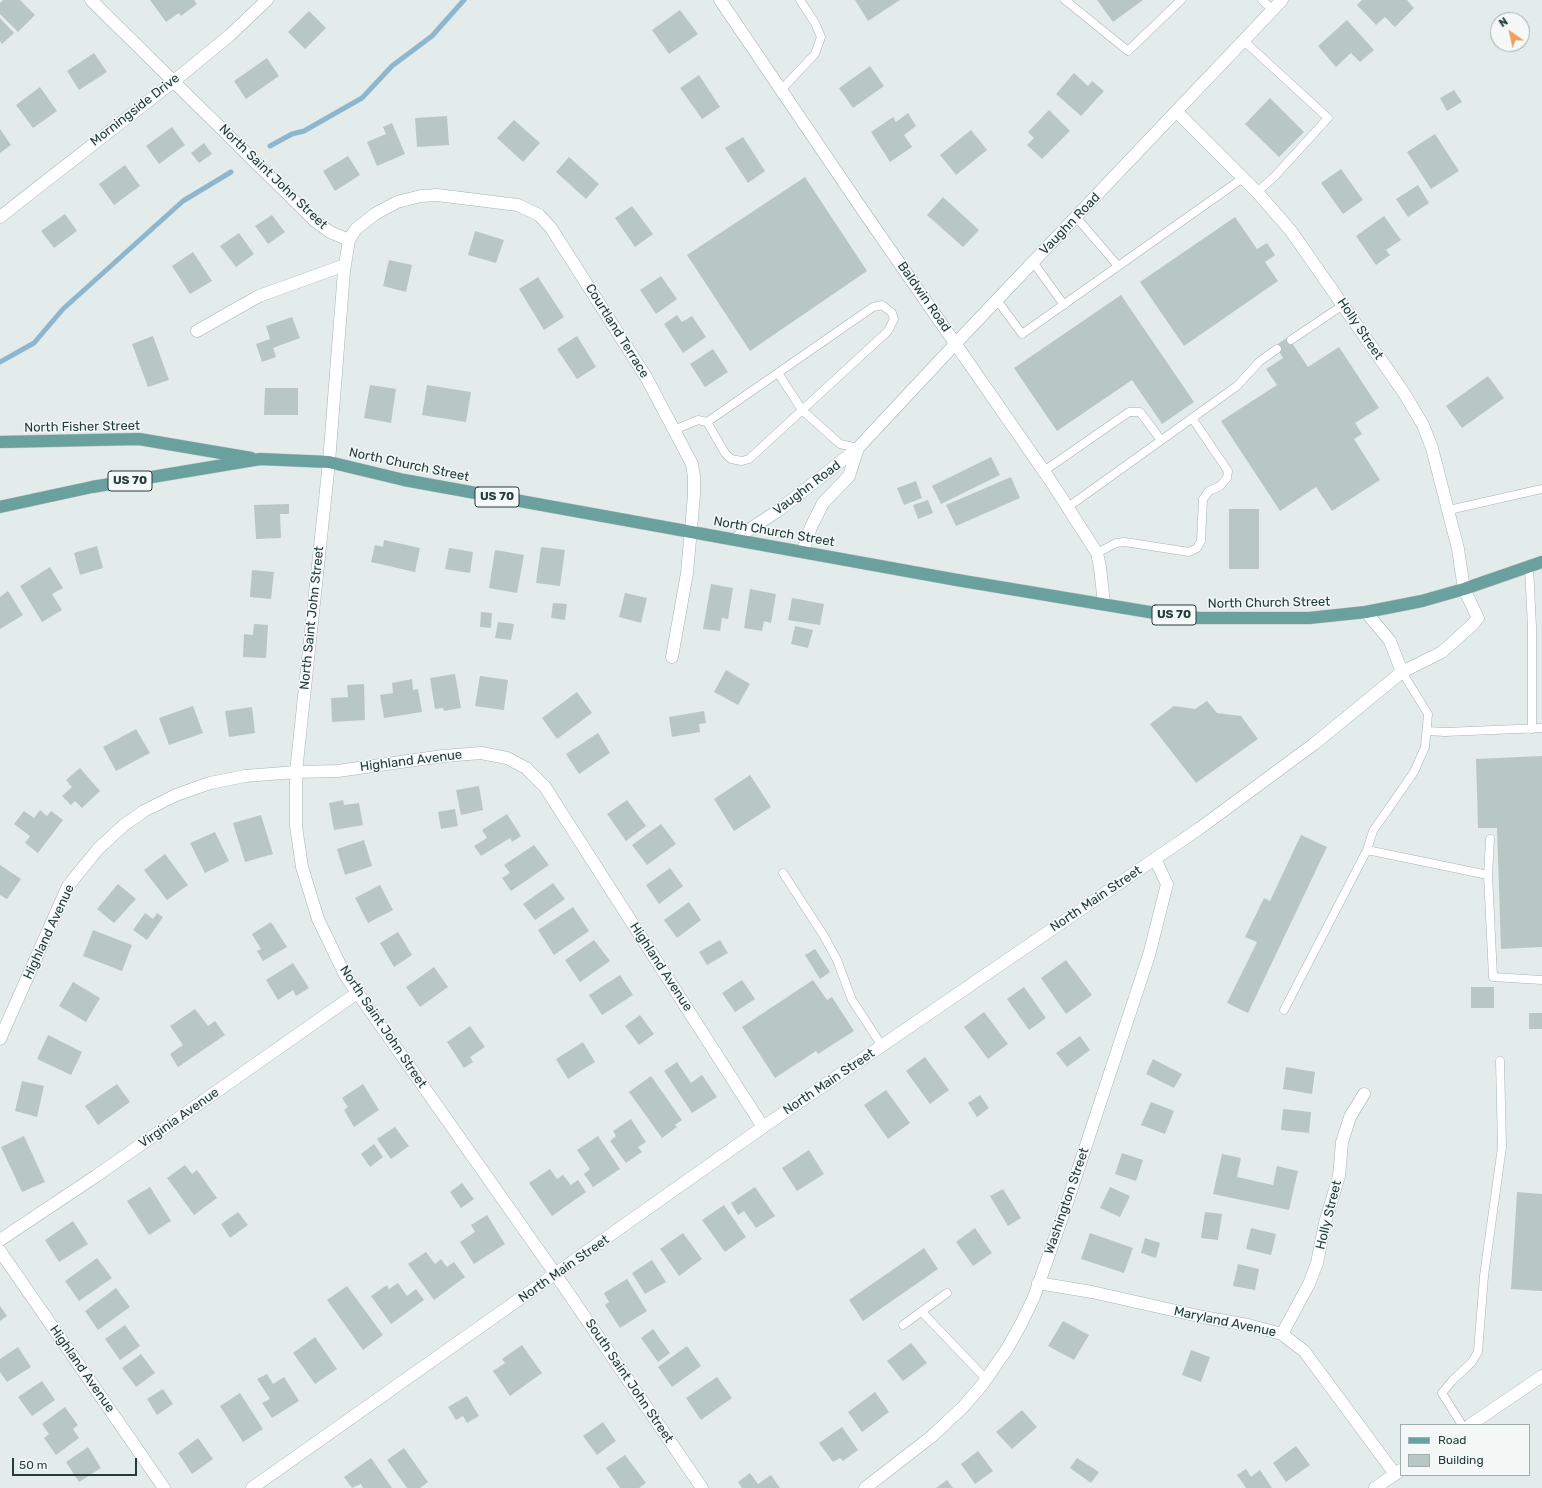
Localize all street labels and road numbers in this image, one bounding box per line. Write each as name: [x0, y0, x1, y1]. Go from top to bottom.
street label: Morningside Drive: [87, 70, 183, 150]
street label: North Saint John Street: [216, 121, 330, 233]
street label: Vaughn Road: [1036, 190, 1104, 258]
street label: Baldwin Road: [894, 259, 954, 335]
street label: Courtland Terrace: [582, 281, 652, 381]
street label: Holly Street: [1334, 295, 1386, 363]
street label: North Fisher Street: [24, 418, 140, 436]
street label: North Church Street: [347, 445, 471, 485]
street label: Vaughn Road: [770, 458, 844, 518]
road number: US 70: [108, 471, 152, 491]
road number: US 70: [475, 487, 519, 507]
street label: North Church Street: [712, 514, 836, 550]
street label: North Saint John Street: [297, 545, 327, 691]
street label: North Church Street: [1208, 594, 1330, 612]
road number: US 70: [1152, 605, 1196, 625]
street label: Highland Avenue: [359, 747, 463, 775]
street label: North Main Street: [1047, 863, 1145, 935]
street label: Highland Avenue: [20, 882, 78, 982]
street label: Highland Avenue: [626, 920, 696, 1014]
street label: North Saint John Street: [336, 963, 430, 1091]
street label: North Main Street: [780, 1046, 878, 1118]
street label: Virginia Avenue: [136, 1085, 222, 1151]
street label: Washington Street: [1041, 1146, 1093, 1256]
street label: Holly Street: [1313, 1179, 1345, 1251]
street label: North Main Street: [516, 1232, 612, 1306]
street label: Maryland Avenue: [1172, 1304, 1278, 1340]
street label: South Saint John Street: [582, 1316, 676, 1446]
street label: Highland Avenue: [46, 1322, 118, 1416]

